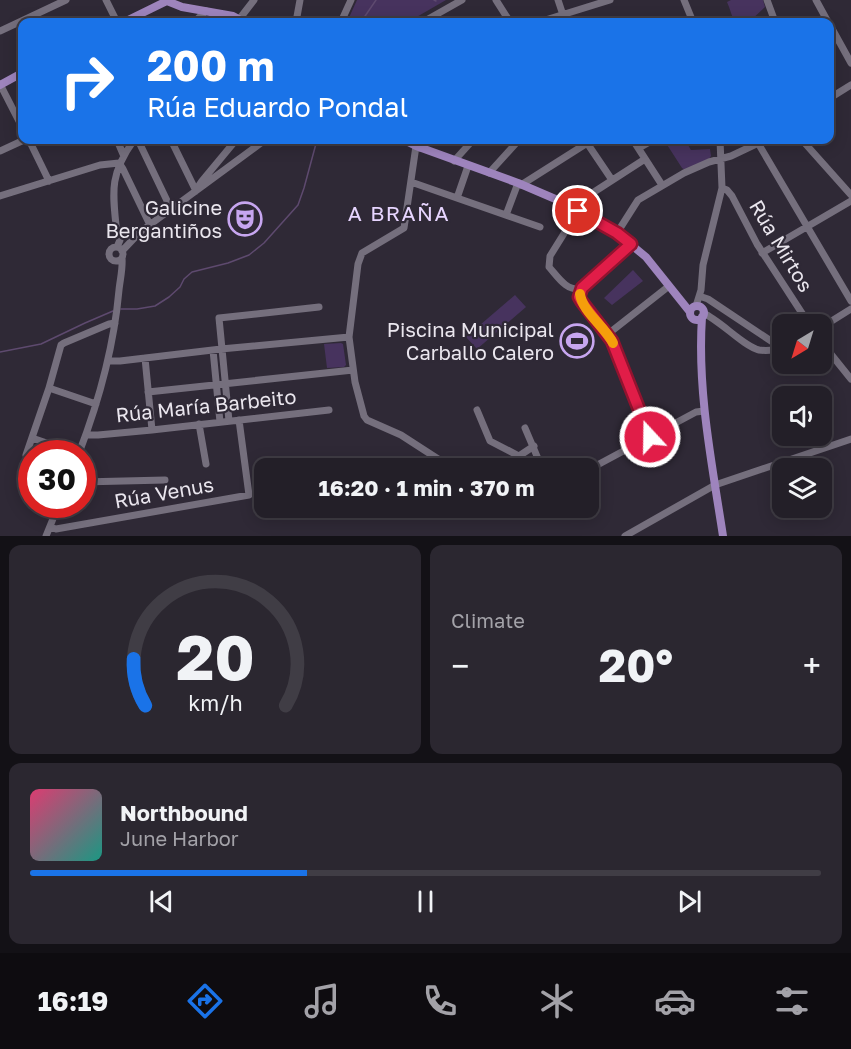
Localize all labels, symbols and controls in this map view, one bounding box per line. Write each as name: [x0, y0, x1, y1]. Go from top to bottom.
text: 200 m: [147, 40, 274, 90]
icon: right: [48, 42, 126, 120]
text: Rúa Eduardo Pondal: [147, 91, 408, 123]
pin: [552, 185, 603, 236]
icon: arrive: [561, 194, 594, 227]
place label: Galicine Bergantiños: [105, 195, 222, 242]
street label: Rúa Mirtos: [745, 195, 819, 296]
district label: A BRAÑA: [348, 200, 450, 226]
theatre icon: Galicine Bergantiños: [227, 201, 263, 237]
north arrow: [772, 314, 832, 374]
map controls: [772, 314, 832, 518]
place label: Piscina Municipal Carballo Calero: [387, 317, 554, 364]
sports icon: Piscina Municipal Carballo Calero: [559, 323, 595, 359]
street label: Rúa María Barbeito: [114, 384, 297, 426]
button: sound: [772, 386, 832, 446]
position arrow: [618, 405, 682, 469]
speed limit sign: 30: [18, 440, 96, 518]
button: layers: [772, 458, 832, 518]
street label: Rúa Venus: [112, 471, 215, 513]
text: 16:20 · 1 min · 370 m: [318, 474, 535, 501]
text: Climate: [451, 608, 525, 632]
text: 20: [176, 619, 254, 694]
text: 20°: [599, 638, 673, 692]
text: −: [451, 646, 469, 685]
text: +: [803, 646, 821, 685]
text: km/h: [188, 691, 242, 717]
text: Northbound: [120, 799, 248, 826]
text: June Harbor: [120, 826, 239, 850]
icon: previous: [145, 885, 178, 918]
icon: pause: [409, 885, 442, 918]
icon: next: [673, 885, 706, 918]
icon: directions: [184, 980, 226, 1022]
icon: music: [301, 980, 343, 1022]
icon: phone: [419, 980, 461, 1022]
icon: climate: [536, 980, 578, 1022]
icon: car: [654, 980, 696, 1022]
icon: filters: [771, 980, 813, 1022]
text: 16:19: [38, 985, 108, 1017]

